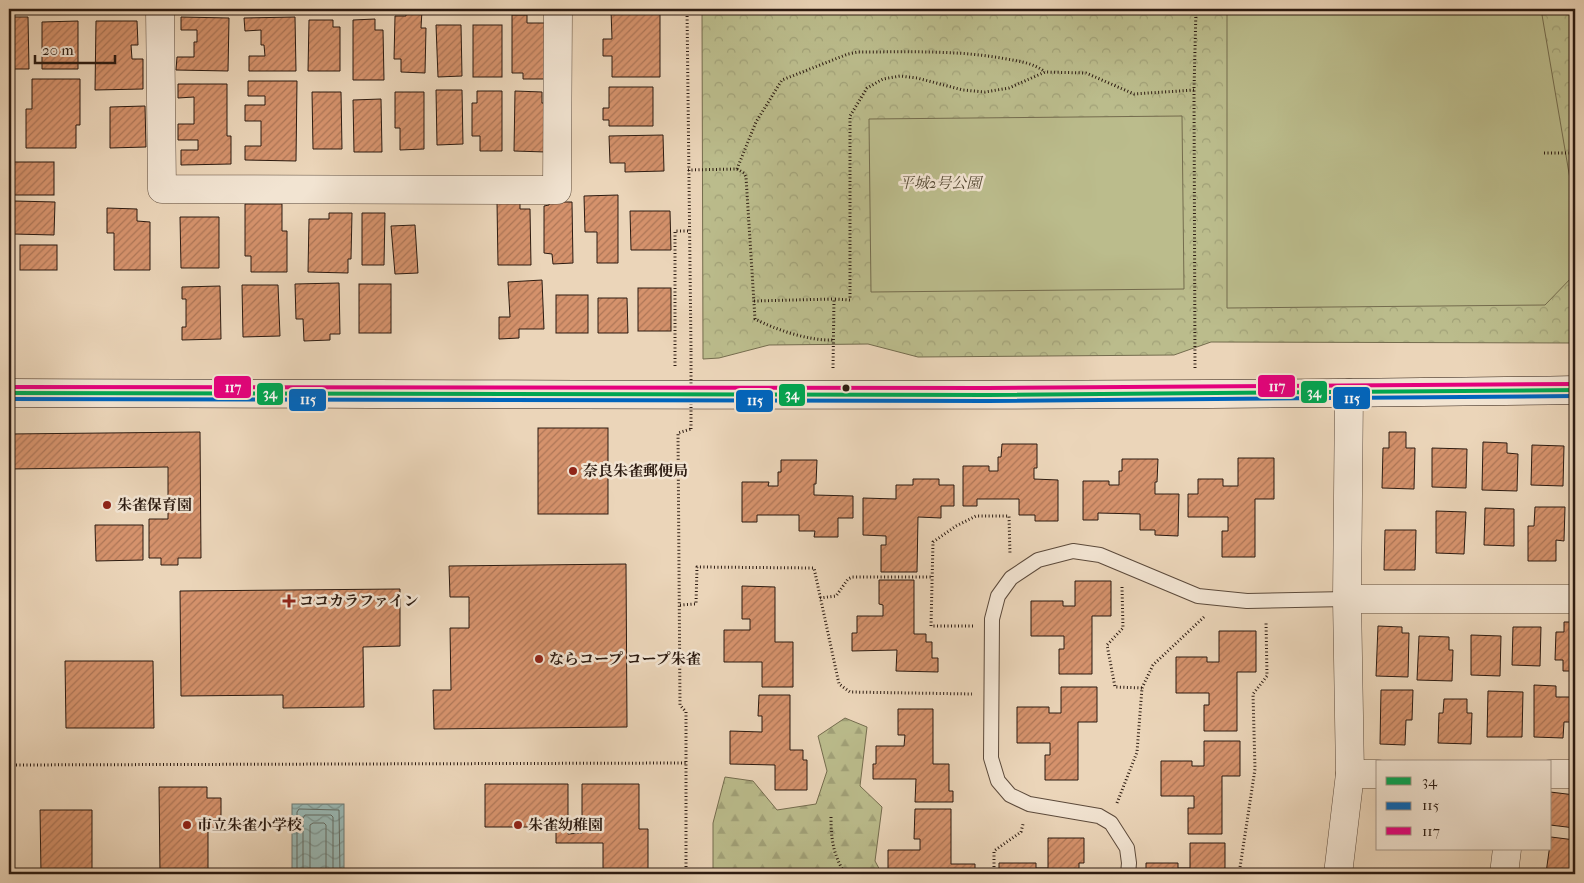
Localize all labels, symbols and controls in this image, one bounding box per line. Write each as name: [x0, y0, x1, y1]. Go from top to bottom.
scale bar: [35, 32, 115, 64]
text: 20 m: [42, 41, 74, 59]
park label: 平城2号公園: [899, 174, 984, 192]
line badge: 117: [1257, 374, 1296, 398]
line badge: 117: [213, 375, 252, 399]
text: 117: [1269, 378, 1286, 395]
text: 117: [225, 379, 242, 396]
line badge: 34: [1300, 380, 1328, 404]
line badge: 34: [256, 382, 284, 406]
line badge: 34: [778, 383, 806, 407]
unlabelled marker: [841, 383, 851, 393]
text: 34: [1307, 384, 1322, 401]
text: 34: [263, 385, 278, 402]
text: 34: [785, 386, 800, 403]
line badge: 115: [1332, 386, 1371, 410]
line badge: 115: [288, 388, 327, 412]
line badge: 115: [735, 389, 774, 413]
text: 115: [1344, 390, 1360, 407]
text: 115: [300, 391, 316, 408]
text: 115: [747, 392, 763, 409]
place label: 奈良朱雀郵便局: [583, 462, 688, 480]
marker: 奈良朱雀郵便局: [567, 465, 579, 477]
place label: 朱雀保育園: [117, 496, 192, 514]
marker: 朱雀保育園: [101, 499, 113, 511]
place label: ココカラファイン: [299, 592, 419, 610]
marker: ココカラファイン: [283, 595, 295, 607]
place label: ならコープ コープ朱雀: [549, 650, 701, 668]
marker: ならコープ コープ朱雀: [533, 653, 545, 665]
legend: [1376, 760, 1552, 850]
text: 34: [1422, 772, 1438, 790]
text: 115: [1422, 796, 1439, 814]
place label: 市立朱雀小学校: [197, 816, 302, 834]
place label: 朱雀幼稚園: [528, 816, 603, 834]
marker: 市立朱雀小学校: [181, 819, 193, 831]
marker: 朱雀幼稚園: [512, 819, 524, 831]
text: 117: [1422, 822, 1440, 840]

